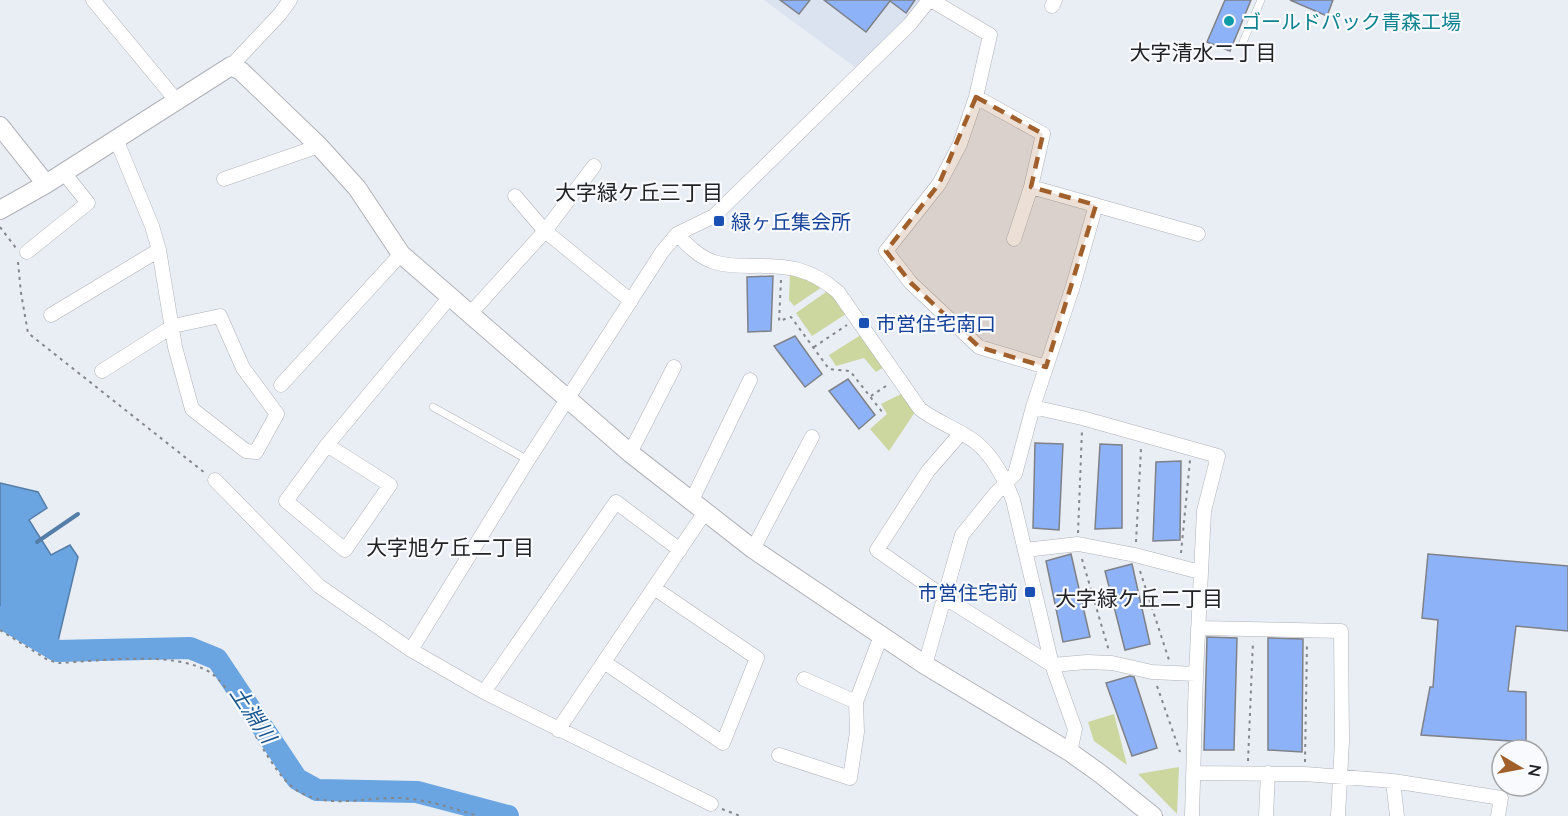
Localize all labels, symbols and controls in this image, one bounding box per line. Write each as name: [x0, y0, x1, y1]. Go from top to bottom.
place label: ゴールドパック青森工場: [1241, 9, 1461, 33]
marker: ゴールドパック青森工場: [1222, 14, 1236, 28]
district label: 大字清水二丁目: [1130, 39, 1277, 64]
district label: 大字緑ケ丘三丁目: [555, 179, 723, 204]
place label: 緑ヶ丘集会所: [731, 209, 851, 233]
marker: 緑ヶ丘集会所: [712, 214, 726, 228]
place label: 市営住宅南口: [876, 311, 996, 335]
marker: 市営住宅南口: [857, 316, 871, 330]
district label: 大字旭ケ丘二丁目: [366, 534, 534, 559]
place label: 市営住宅前: [918, 580, 1018, 604]
marker: 市営住宅前: [1023, 585, 1037, 599]
district label: 大字緑ケ丘二丁目: [1055, 585, 1223, 610]
water label: 土淵川: [226, 681, 283, 749]
north arrow: [1490, 738, 1550, 798]
text: N: [1525, 763, 1546, 778]

